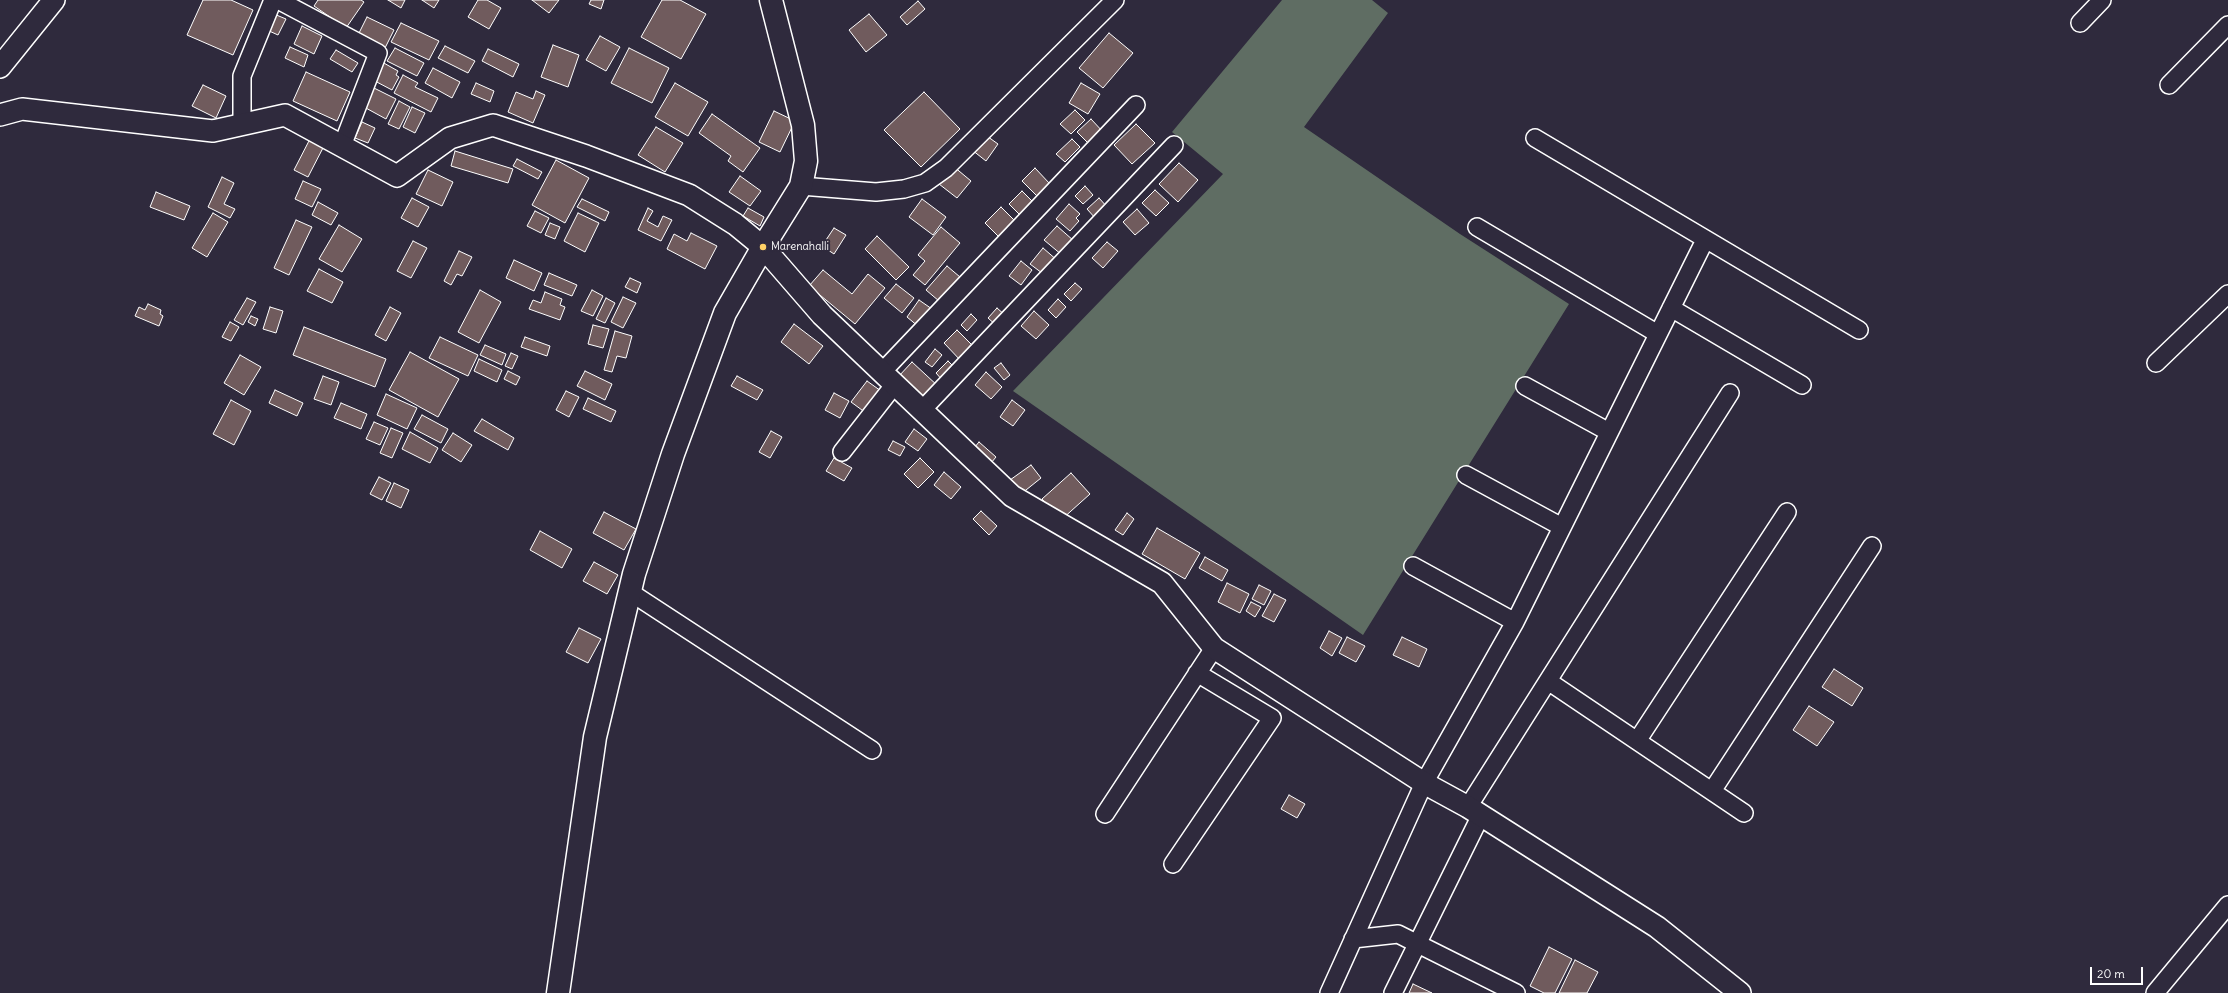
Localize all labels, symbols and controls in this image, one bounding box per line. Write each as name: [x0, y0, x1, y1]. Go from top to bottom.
place label: Marenahalli: [771, 240, 829, 254]
marker: Marenahalli: [758, 242, 768, 252]
scale bar: [2092, 959, 2145, 985]
text: 20 m: [2097, 966, 2125, 981]

